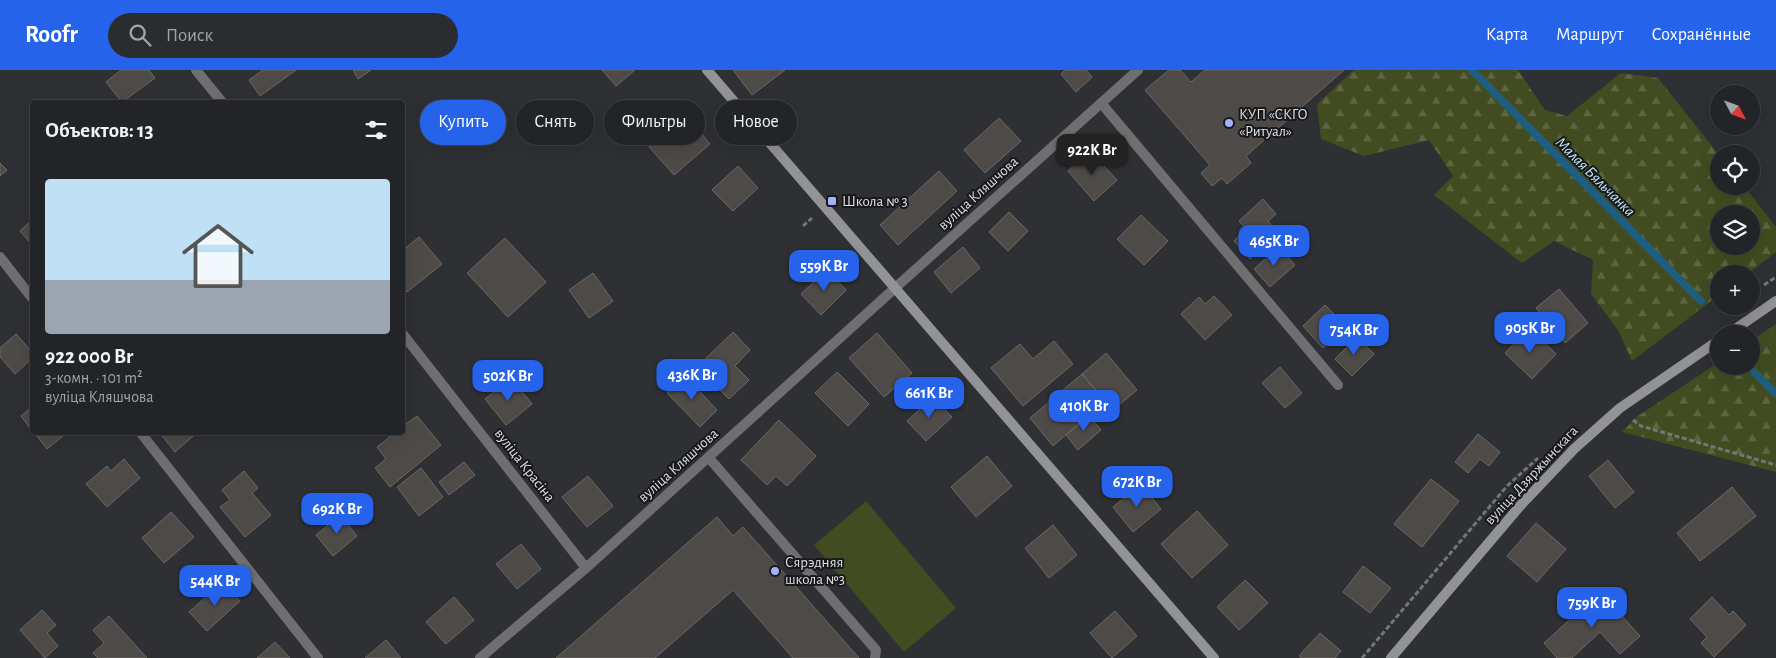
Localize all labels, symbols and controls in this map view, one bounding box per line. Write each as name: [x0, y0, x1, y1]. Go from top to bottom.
search box: [108, 13, 458, 58]
icon: search: [126, 21, 154, 49]
text: Roofr: [25, 23, 78, 47]
text: Поиск: [166, 26, 213, 45]
text: Карта: [1486, 26, 1528, 44]
text: Маршрут: [1556, 26, 1624, 44]
text: Сохранённые: [1652, 26, 1751, 44]
north arrow: [1710, 85, 1760, 135]
map controls: [1710, 85, 1760, 375]
chip: Купить: [420, 100, 506, 145]
chip: Снять: [516, 100, 594, 145]
chip: Фильтры: [604, 100, 705, 145]
chip: Новое: [715, 100, 797, 145]
place label: КУП «СКГО «Ритуал»: [1239, 107, 1308, 139]
icon: filters: [362, 116, 390, 144]
marker: КУП «СКГО «Ритуал»: [1223, 117, 1235, 129]
text: Объектов: 13: [45, 120, 154, 141]
pin: 922K Br: [1046, 134, 1138, 176]
water label: Малая Бяльчанка: [1553, 134, 1638, 220]
text: 922K Br: [1067, 142, 1117, 158]
button: locate: [1710, 145, 1760, 195]
street label: вуліца Кляшчова: [936, 154, 1021, 233]
place label: Школа № 3: [842, 194, 908, 209]
marker: Школа № 3: [826, 195, 838, 207]
button: layers: [1710, 205, 1760, 255]
icon: home: [173, 211, 263, 301]
pin: 465K Br: [1228, 224, 1320, 267]
text: 465K Br: [1249, 233, 1299, 249]
pin: 559K Br: [778, 250, 870, 292]
text: 559K Br: [800, 258, 848, 274]
button: +: [1710, 265, 1760, 315]
pin: 905K Br: [1484, 312, 1576, 354]
pin: 754K Br: [1308, 314, 1400, 356]
text: 905K Br: [1505, 320, 1555, 336]
text: 754K Br: [1330, 322, 1378, 338]
button: −: [1710, 325, 1760, 375]
text: 922 000 Br: [45, 346, 133, 367]
pin: 436K Br: [646, 358, 738, 401]
pin: 502K Br: [462, 360, 554, 402]
text: 436K Br: [667, 367, 717, 383]
text: 502K Br: [483, 368, 533, 384]
text: 3-комн. · 101 m²: [45, 370, 143, 386]
pin: 661K Br: [883, 376, 975, 419]
text: 661K Br: [905, 385, 953, 401]
text: вуліца Кляшчова: [45, 389, 154, 405]
pin: 410K Br: [1038, 390, 1130, 432]
text: 410K Br: [1060, 398, 1108, 414]
street label: вуліца Дзяржынскага: [1482, 423, 1581, 528]
street label: вуліца Красіна: [492, 426, 558, 505]
street label: вуліца Кляшчова: [636, 426, 721, 505]
pin: 672K Br: [1091, 466, 1183, 508]
text: 672K Br: [1113, 474, 1161, 490]
pin: 692K Br: [291, 492, 383, 535]
text: 692K Br: [312, 501, 362, 517]
place label: Сярэдняя школа №3: [785, 555, 845, 587]
pin: 544K Br: [169, 564, 261, 607]
marker: Сярэдняя школа №3: [769, 565, 781, 577]
text: 544K Br: [190, 573, 240, 589]
pin: 759K Br: [1546, 586, 1638, 629]
text: 759K Br: [1568, 595, 1616, 611]

